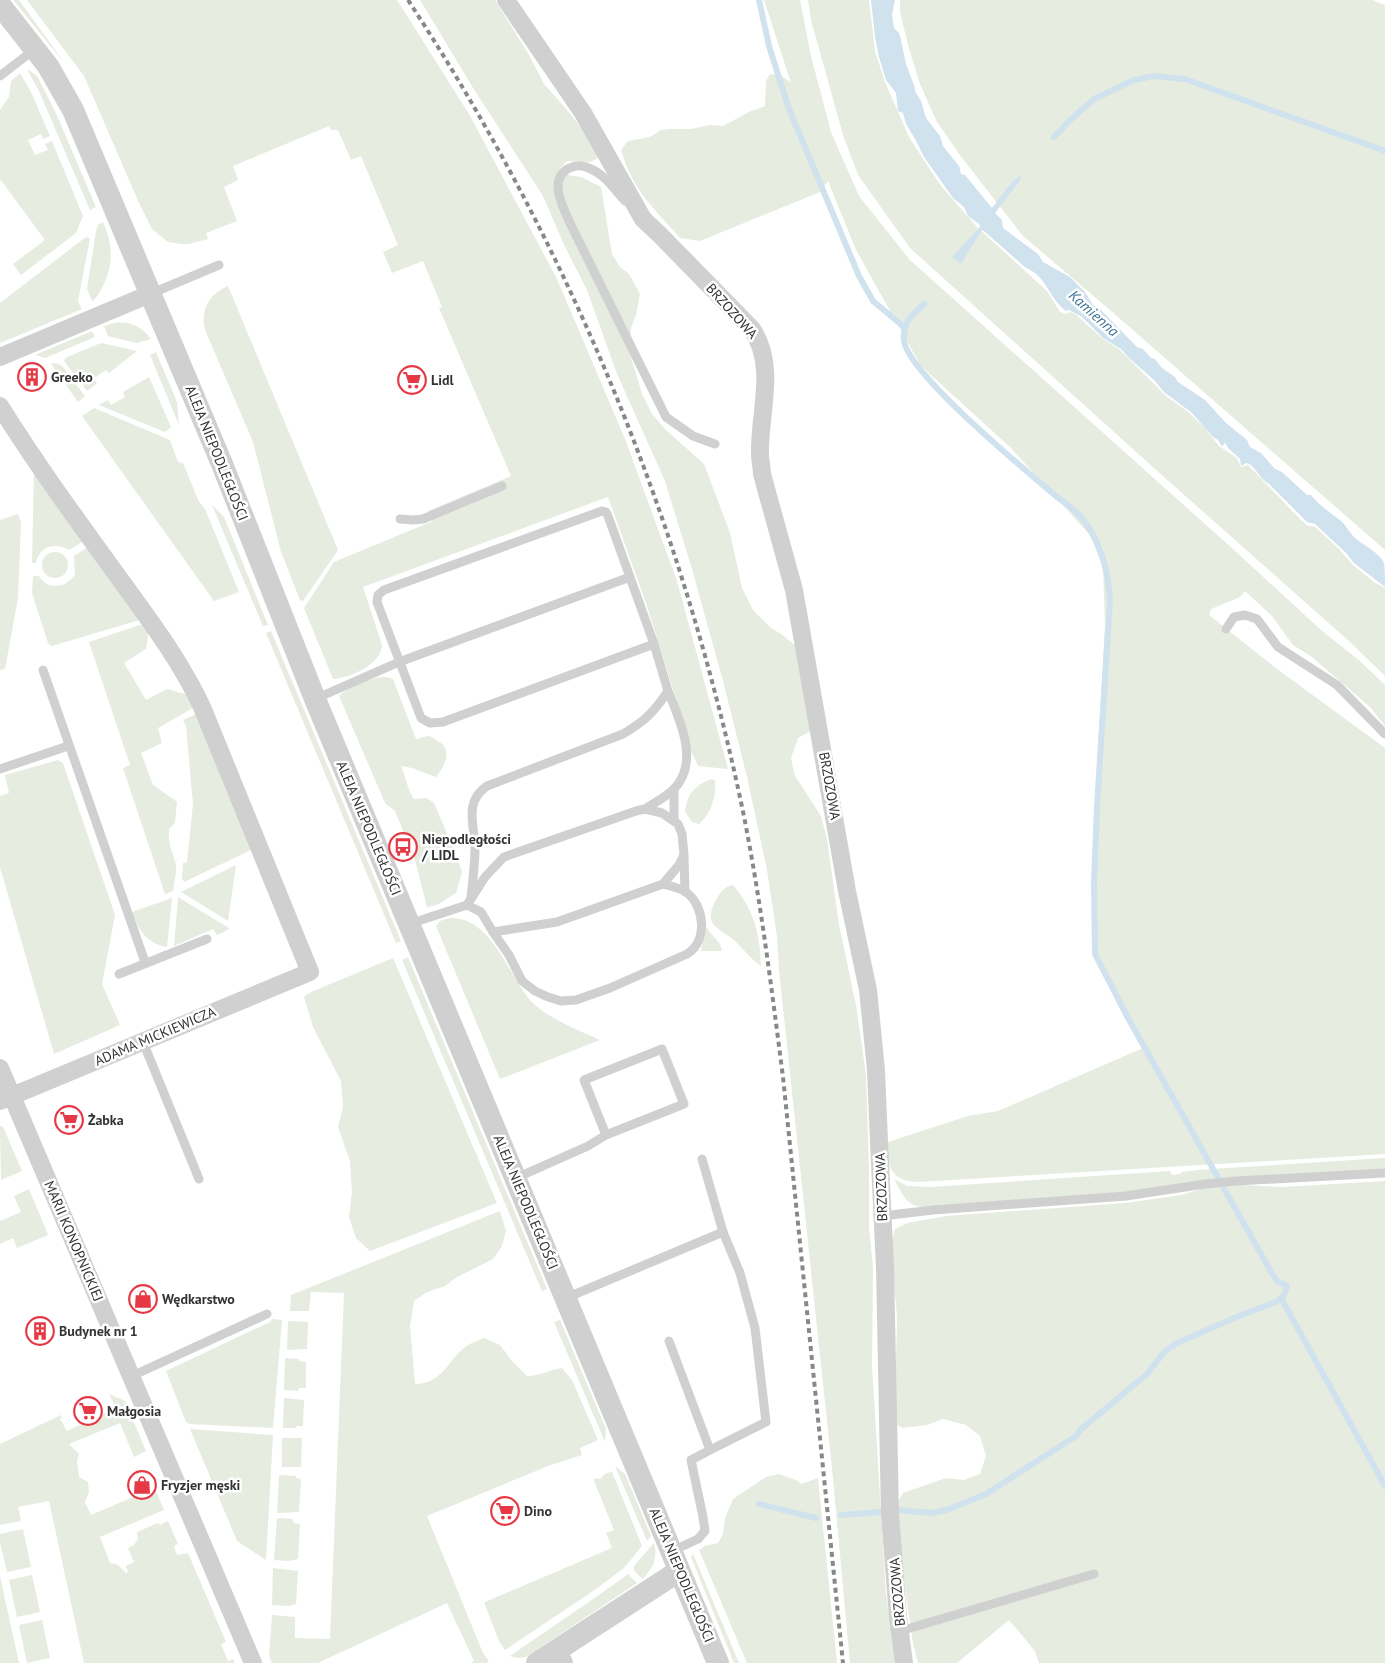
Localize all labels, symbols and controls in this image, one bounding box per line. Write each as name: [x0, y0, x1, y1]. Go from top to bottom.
street label: BRZOZOWA: [702, 279, 762, 343]
water label: Kamienna: [1065, 286, 1123, 341]
building icon: Greeko: [17, 362, 47, 392]
supermarket icon: Lidl: [397, 365, 427, 395]
place label: Greeko: [51, 368, 93, 386]
place label: Lidl: [431, 371, 455, 389]
street label: ALEJA NIEPODLEGŁOŚCI: [182, 383, 252, 523]
street label: BRZOZOWA: [815, 751, 845, 822]
street label: ALEJA NIEPODLEGŁOŚCI: [333, 758, 405, 898]
place label: Niepodległości / LIDL: [421, 830, 511, 864]
bus stop icon: Niepodległości / LIDL: [388, 832, 418, 862]
street label: ADAMA MICKIEWICZA: [92, 1002, 219, 1070]
supermarket icon: Żabka: [54, 1105, 84, 1135]
place label: Żabka: [88, 1111, 124, 1129]
street label: ALEJA NIEPODLEGŁOŚCI: [490, 1132, 562, 1272]
street label: BRZOZOWA: [871, 1152, 891, 1222]
street label: MARII KONOPNICKIEJ: [40, 1178, 108, 1304]
shop icon: Wędkarstwo: [128, 1284, 158, 1314]
place label: Wędkarstwo: [162, 1290, 235, 1308]
building icon: Budynek nr 1: [25, 1316, 55, 1346]
place label: Budynek nr 1: [59, 1322, 138, 1340]
supermarket icon: Małgosia: [73, 1396, 103, 1426]
place label: Małgosia: [107, 1402, 161, 1420]
shop icon: Fryzjer męski: [127, 1470, 157, 1500]
place label: Fryzjer męski: [161, 1476, 241, 1494]
supermarket icon: Dino: [490, 1496, 520, 1526]
place label: Dino: [524, 1502, 552, 1520]
street label: ALEJA NIEPODLEGŁOŚCI: [646, 1505, 718, 1645]
street label: BRZOZOWA: [885, 1556, 909, 1627]

